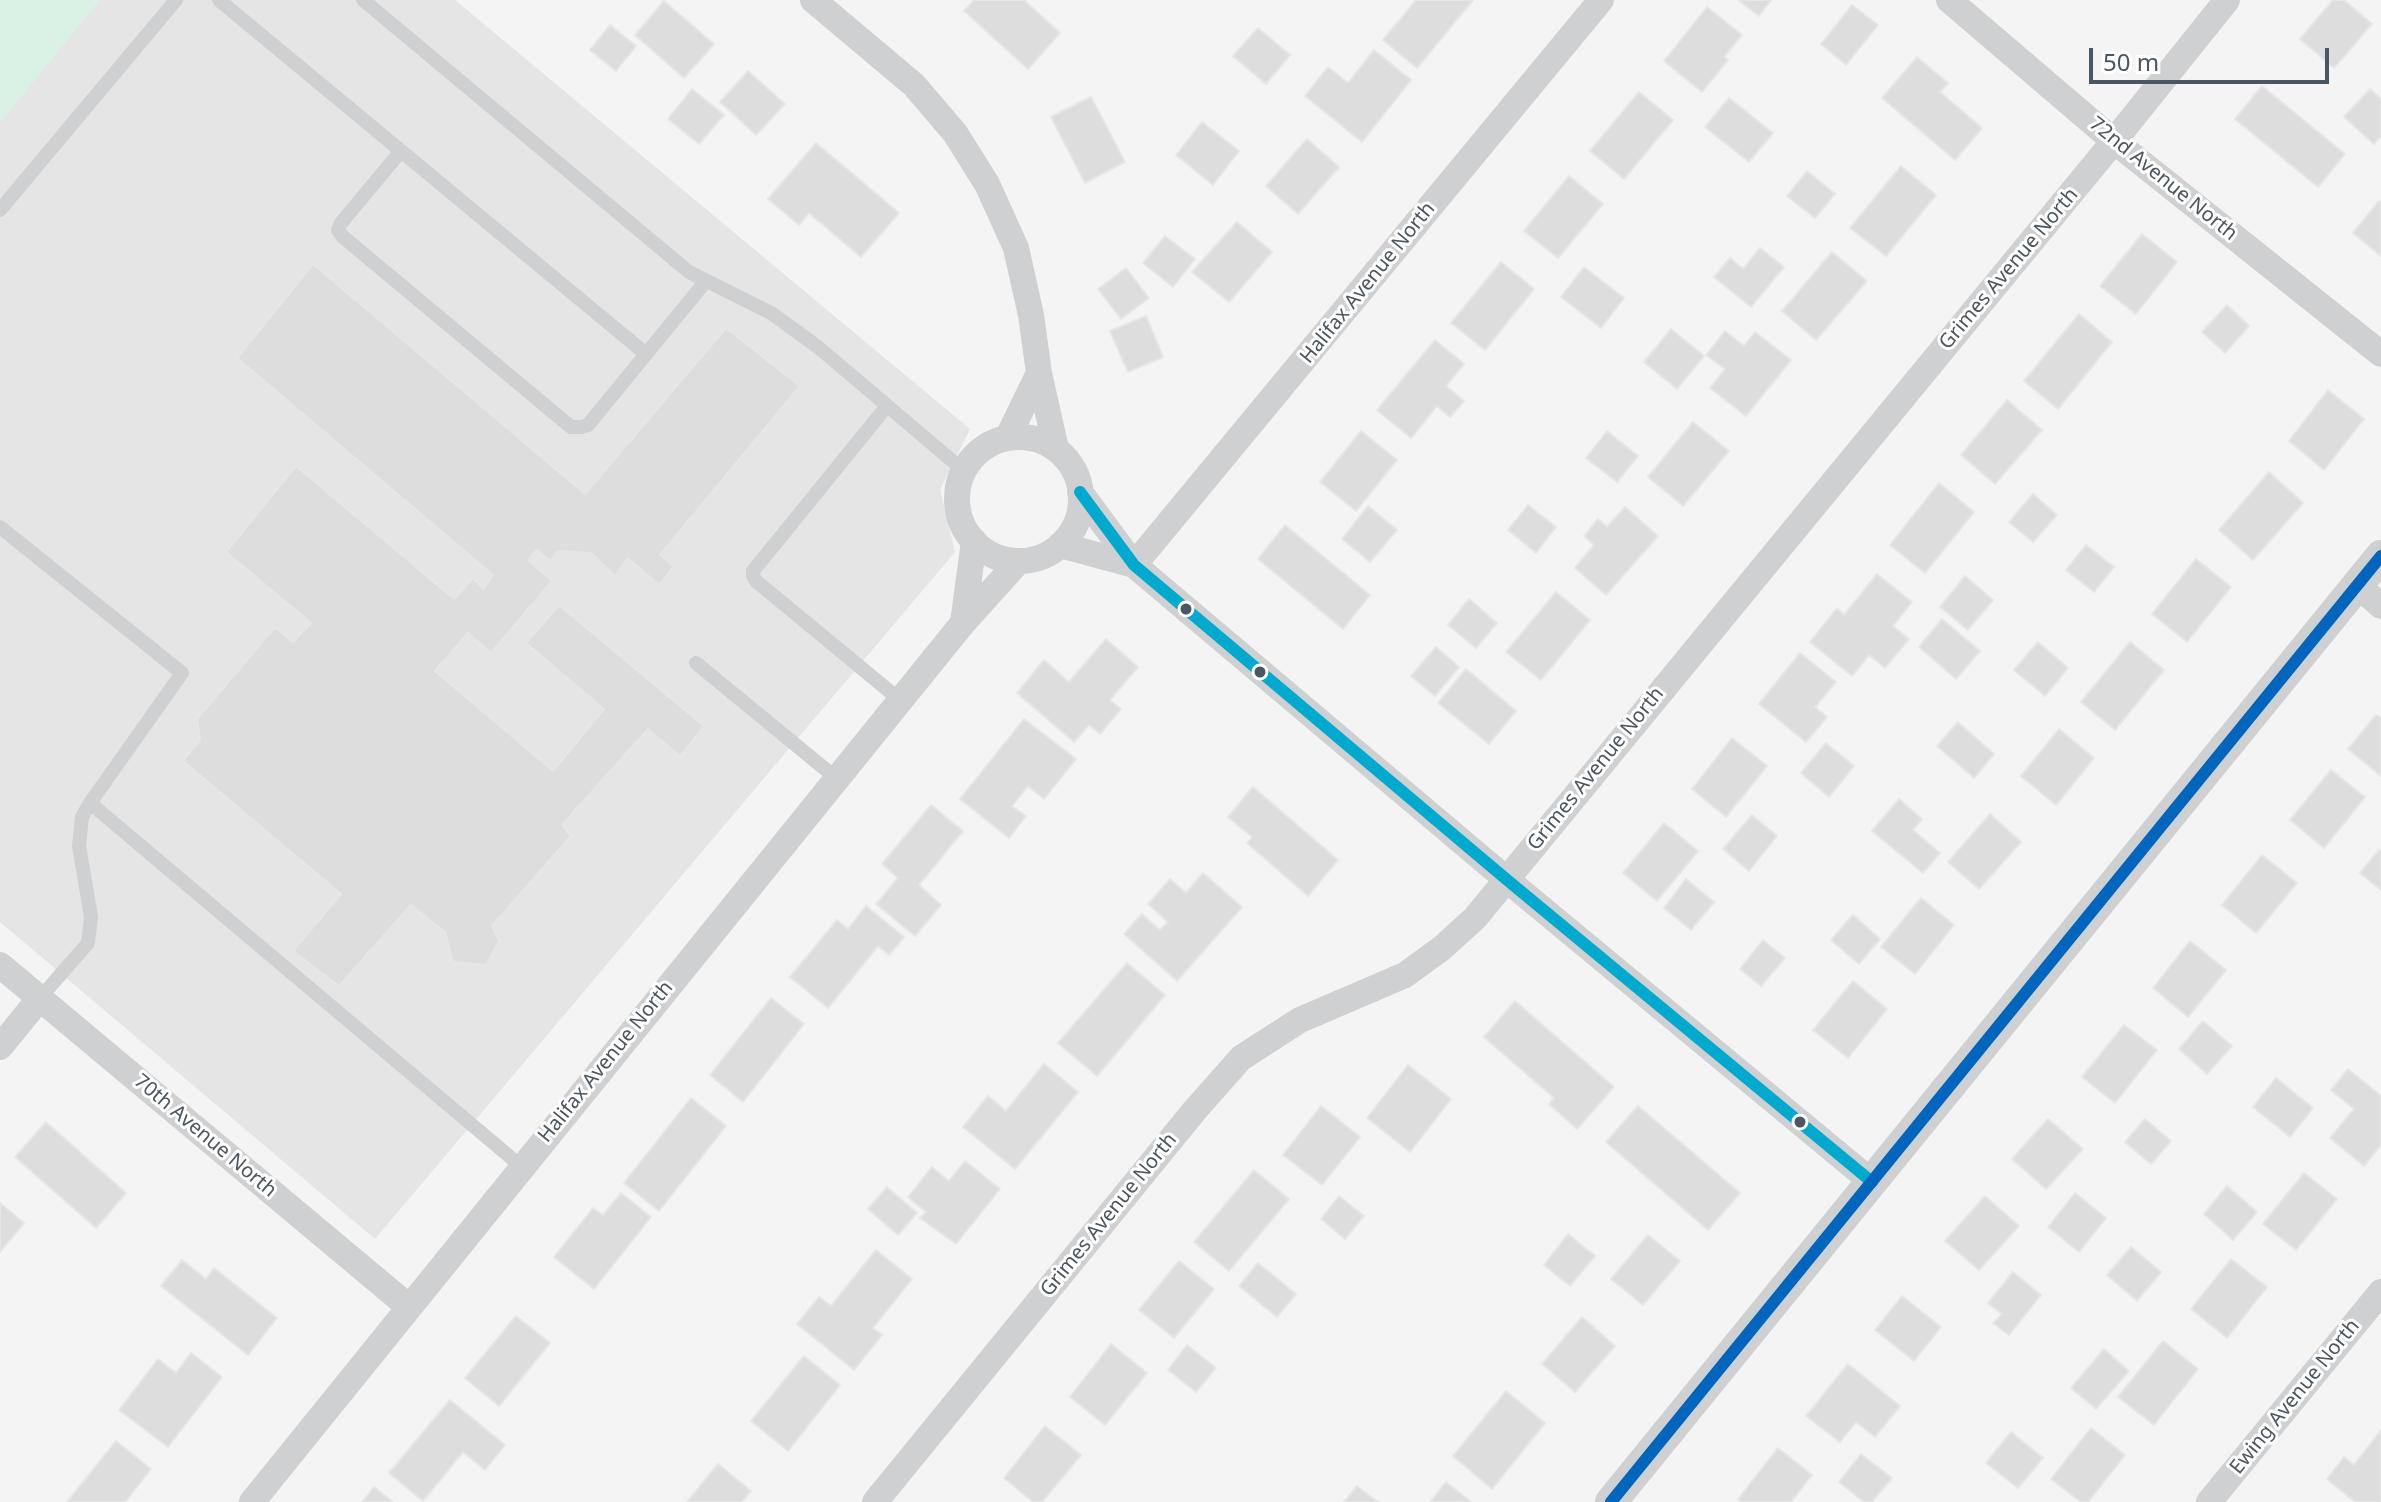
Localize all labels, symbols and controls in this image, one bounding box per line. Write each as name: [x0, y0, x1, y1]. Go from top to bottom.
scale bar: [2093, 32, 2333, 82]
text: 50 m: [2103, 45, 2159, 78]
street label: 72nd Avenue North: [2084, 112, 2242, 246]
street label: Grimes Avenue North: [1934, 183, 2084, 355]
street label: Halifax Avenue North: [1295, 197, 1441, 369]
unlabelled marker: [1178, 601, 1194, 617]
unlabelled marker: [1252, 664, 1268, 680]
street label: Grimes Avenue North: [1523, 682, 1669, 856]
street label: Halifax Avenue North: [533, 976, 679, 1148]
street label: 70th Avenue North: [129, 1070, 281, 1202]
unlabelled marker: [1792, 1114, 1808, 1130]
street label: Grimes Avenue North: [1036, 1128, 1182, 1302]
street label: Ewing Avenue North: [2225, 1315, 2365, 1479]

